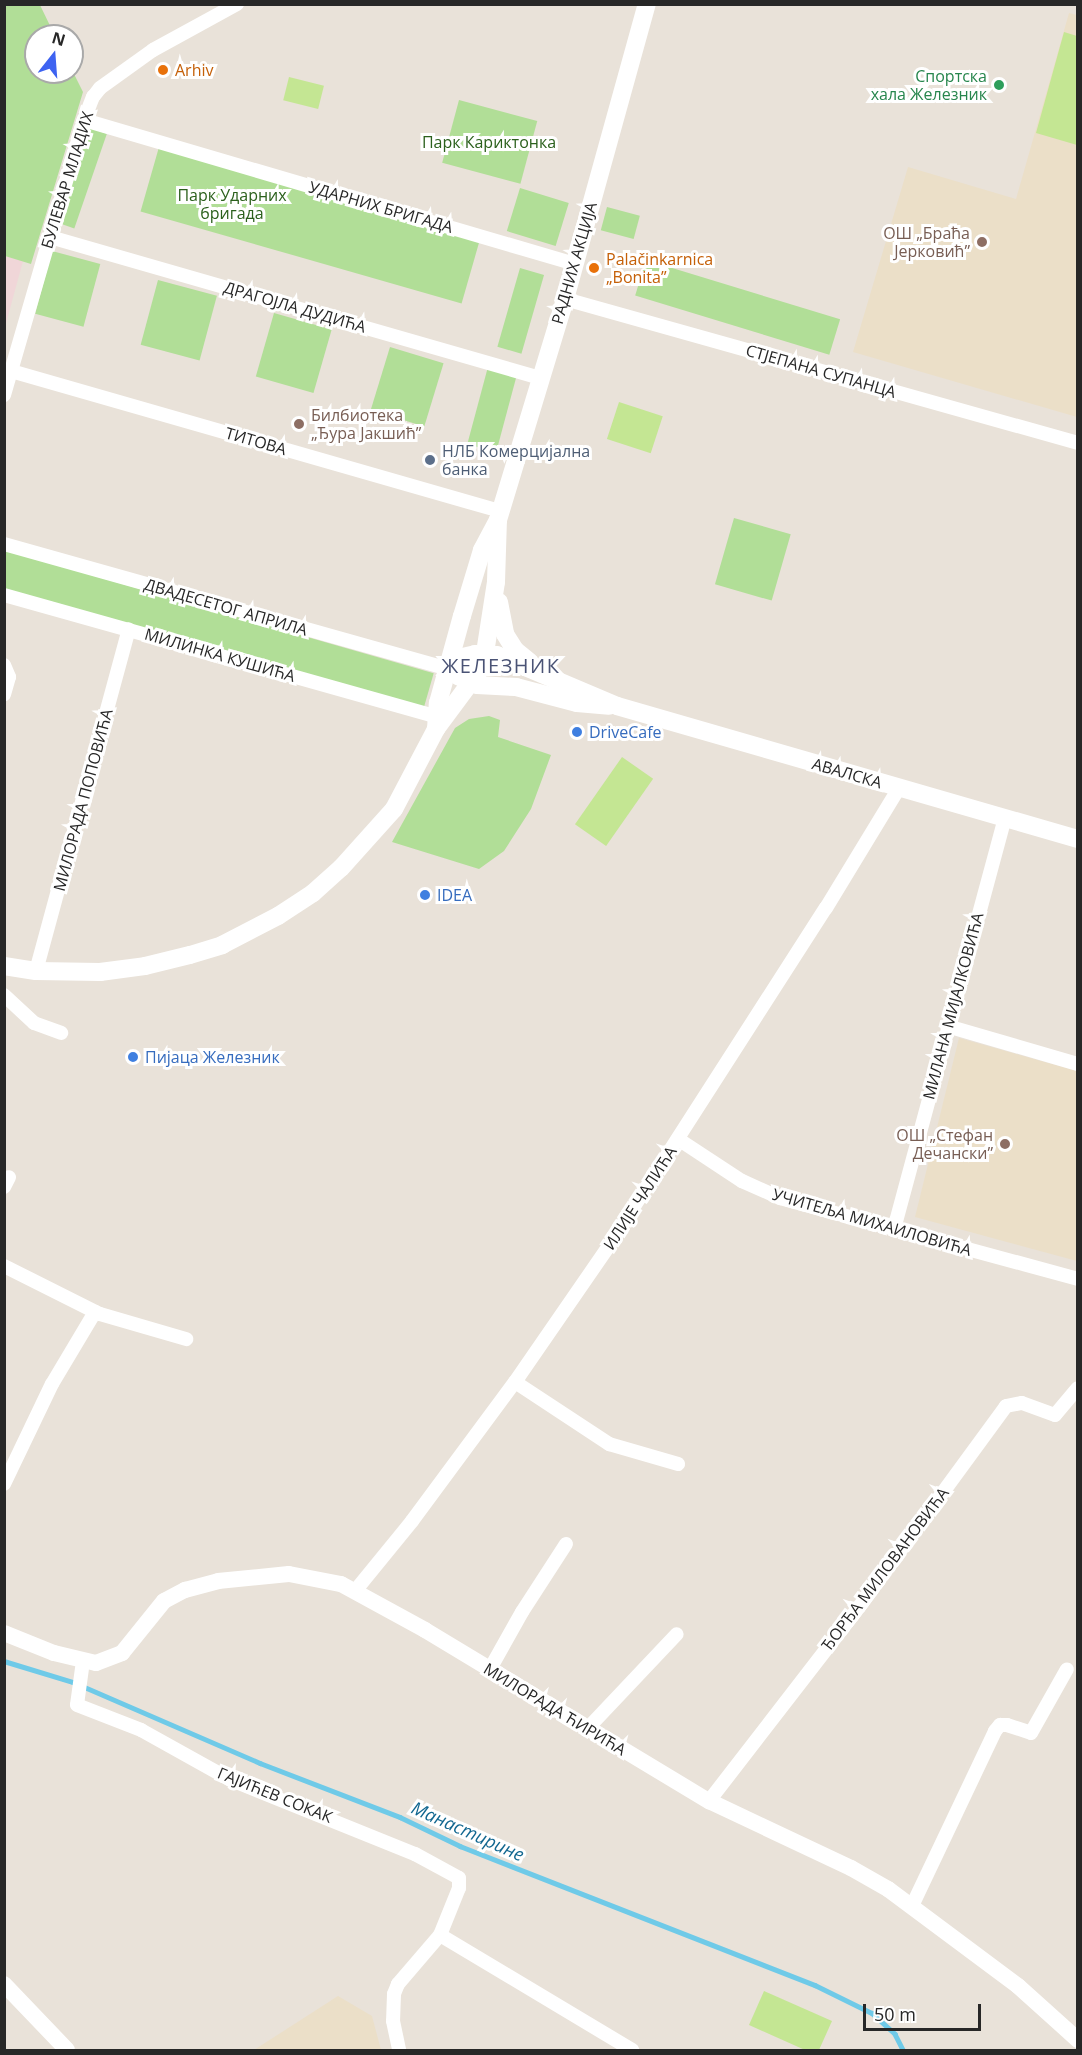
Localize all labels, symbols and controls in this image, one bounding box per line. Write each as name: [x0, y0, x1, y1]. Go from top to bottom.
north arrow: [24, 24, 84, 84]
text: N: [49, 26, 68, 51]
place label: Arhiv: [175, 60, 214, 80]
marker: Arhiv: [156, 63, 170, 77]
place label: Спортска хала Железник: [871, 66, 987, 104]
marker: Спортска хала Железник: [992, 78, 1006, 92]
street label: БУЛЕВАР МЛАДИХ: [37, 109, 97, 251]
park label: Парк Кариктонка: [422, 132, 556, 152]
street label: УДАРНИХ БРИГАДА: [307, 177, 455, 237]
park label: Парк Ударних бригада: [177, 185, 287, 223]
street label: РАДНИХ АКЦИЈА: [547, 200, 601, 326]
place label: ОШ „Браћа Јерковић”: [883, 223, 970, 261]
marker: ОШ „Браћа Јерковић”: [975, 235, 989, 249]
place label: Palačinkarnica „Bonita”: [606, 249, 713, 287]
marker: Palačinkarnica „Bonita”: [587, 261, 601, 275]
street label: ДРАГОЈЛА ДУДИЋА: [222, 278, 368, 336]
street label: СТЈЕПАНА СУПАНЦА: [744, 340, 898, 402]
place label: Билбиотека „Ђура Јакшић”: [311, 405, 421, 443]
marker: Билбиотека „Ђура Јакшић”: [292, 417, 306, 431]
street label: ТИТОВА: [223, 423, 289, 459]
place label: НЛБ Комерцијална банка: [442, 441, 590, 479]
marker: НЛБ Комерцијална банка: [423, 453, 437, 467]
street label: ДВАДЕСЕТОГ АПРИЛА: [142, 575, 310, 639]
street label: МИЛИНКА КУШИЋА: [142, 624, 298, 686]
district label: ЖЕЛЕЗНИК: [442, 653, 560, 677]
street label: МИЛОРАДА ПОПОВИЋА: [49, 707, 117, 893]
place label: DriveCafe: [589, 722, 662, 742]
marker: DriveCafe: [570, 725, 584, 739]
street label: АВАЛСКА: [810, 754, 884, 792]
place label: IDEA: [437, 885, 472, 905]
marker: IDEA: [418, 888, 432, 902]
street label: МИЛАНА МИЈАЛКОВИЋА: [919, 910, 987, 1102]
place label: Пијаца Железник: [145, 1047, 280, 1067]
marker: Пијаца Железник: [126, 1050, 140, 1064]
place label: ОШ „Стефан Дечански”: [896, 1125, 993, 1163]
marker: ОШ „Стефан Дечански”: [998, 1137, 1012, 1151]
street label: ИЛИЈЕ ЧАЛИЋА: [599, 1143, 681, 1253]
street label: УЧИТЕЉА МИХАИЛОВИЋА: [770, 1184, 974, 1260]
street label: ЂОРЂА МИЛОВАНОВИЋА: [817, 1484, 953, 1654]
street label: МИЛОРАДА ЋИРИЋА: [480, 1659, 630, 1759]
street label: ГАЈИЋЕВ СОКАК: [215, 1763, 335, 1827]
water label: Манастирине: [408, 1797, 528, 1865]
scale bar: [866, 1992, 984, 2030]
text: 50 m: [874, 2002, 916, 2026]

